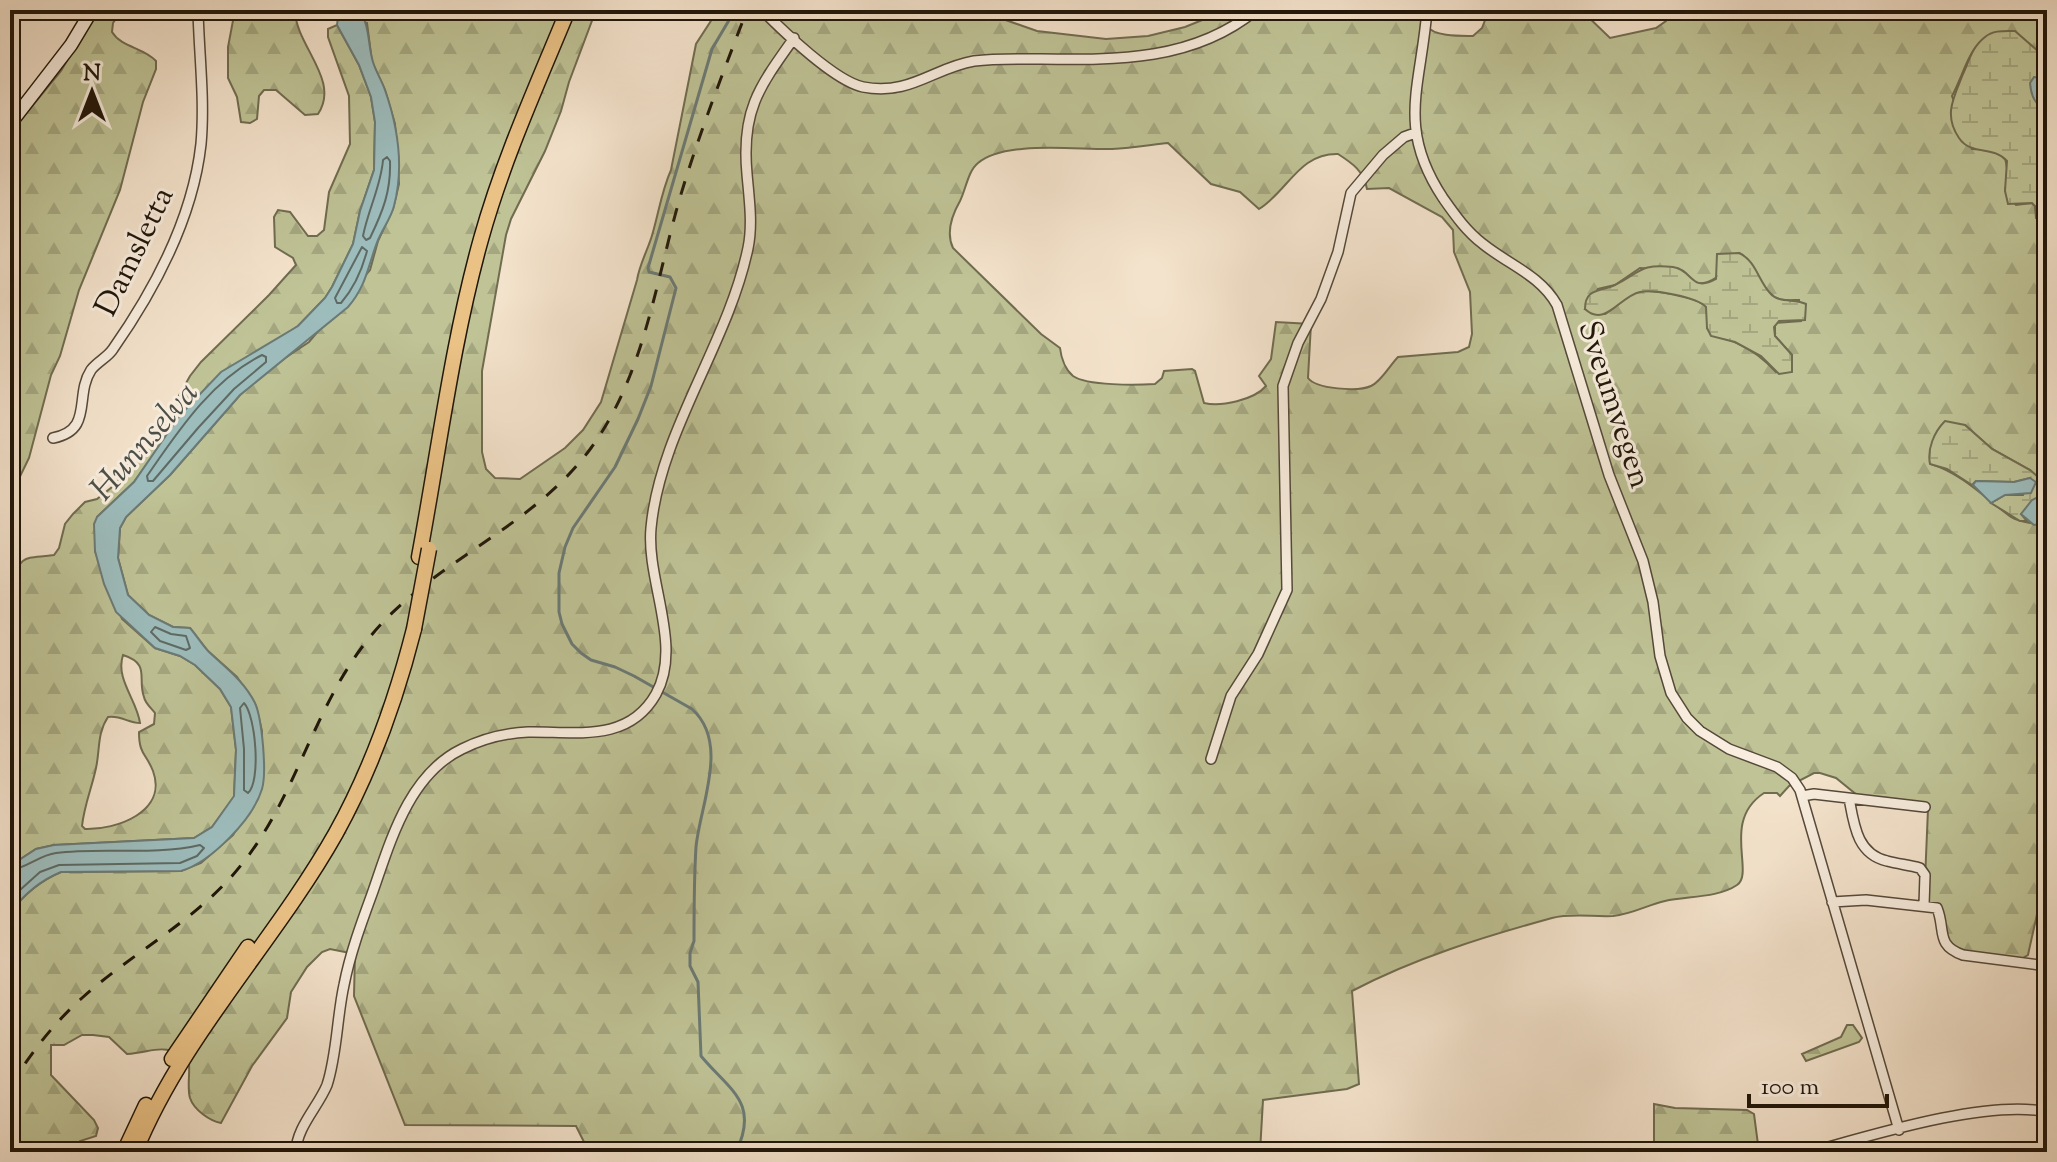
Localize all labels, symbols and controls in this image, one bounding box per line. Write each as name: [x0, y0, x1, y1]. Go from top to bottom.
north arrow: [52, 52, 132, 132]
text: N: [83, 59, 101, 91]
street label: Damsletta: [85, 179, 187, 325]
street label: Sveumvegen: [1564, 315, 1662, 495]
water label: Hunnselva: [80, 372, 211, 513]
scale bar: [1749, 1058, 1887, 1108]
text: 100 m: [1761, 1071, 1819, 1105]

